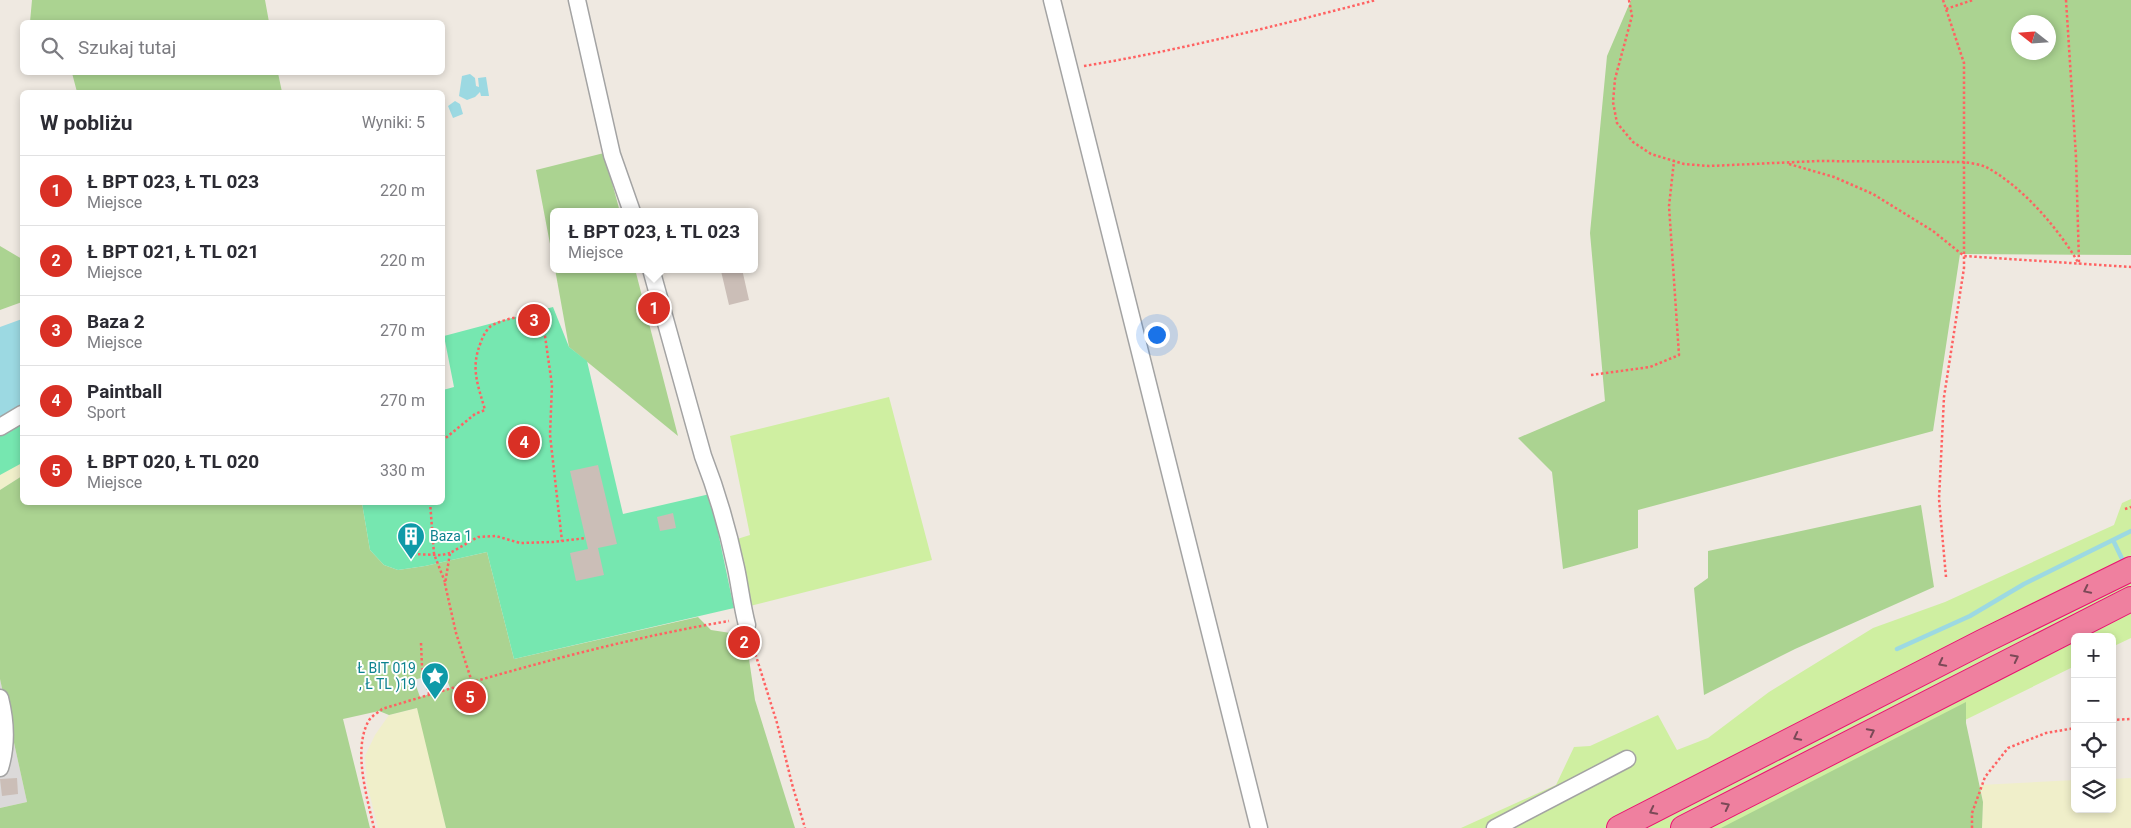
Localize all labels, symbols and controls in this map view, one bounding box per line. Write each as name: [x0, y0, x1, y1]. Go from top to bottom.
north arrow: [2011, 15, 2056, 60]
search box: [20, 20, 445, 75]
icon: search: [38, 34, 66, 62]
text: Szukaj tutaj: [78, 36, 176, 59]
text: W pobliżu: [40, 111, 133, 135]
text: Wyniki: 5: [362, 113, 425, 132]
text: Ł BPT 023, Ł TL 023: [87, 170, 259, 193]
text: 1: [51, 181, 61, 200]
text: 220 m: [380, 181, 425, 200]
text: Miejsce: [87, 193, 142, 212]
popup: [550, 208, 758, 273]
text: Ł BPT 023, Ł TL 023: [568, 220, 740, 243]
text: Ł BPT 021, Ł TL 021: [87, 240, 259, 263]
text: Miejsce: [568, 243, 623, 262]
text: 2: [51, 251, 61, 270]
text: 220 m: [380, 251, 425, 270]
text: Miejsce: [87, 263, 142, 282]
pin: 1: [638, 289, 670, 327]
pin: 3: [518, 301, 550, 339]
text: Baza 2: [87, 310, 145, 333]
text: 3: [51, 321, 61, 340]
text: 270 m: [380, 321, 425, 340]
your location: [1144, 322, 1170, 348]
text: Miejsce: [87, 333, 142, 352]
text: Paintball: [87, 380, 162, 403]
text: 4: [51, 391, 61, 410]
text: 270 m: [380, 391, 425, 410]
text: Sport: [87, 403, 126, 422]
pin: 4: [508, 423, 540, 461]
text: Ł BPT 020, Ł TL 020: [87, 450, 259, 473]
text: 5: [51, 461, 61, 480]
text: 330 m: [380, 461, 425, 480]
text: Miejsce: [87, 473, 142, 492]
building icon: Baza 1: [396, 521, 426, 560]
place label: Baza 1: [430, 528, 472, 544]
one-way arrow: [2083, 584, 2092, 594]
pin: 2: [728, 623, 760, 661]
map controls: [2071, 633, 2116, 813]
button: +: [2071, 633, 2116, 678]
one-way arrow: [2010, 654, 2019, 664]
one-way arrow: [1938, 657, 1947, 667]
place label: Ł BIT 019 , Ł TL )19: [357, 660, 416, 693]
place icon: Ł BIT 019 , Ł TL )19: [420, 661, 450, 700]
pin: 5: [454, 678, 486, 716]
button: −: [2071, 678, 2116, 723]
button: locate: [2071, 723, 2116, 768]
one-way arrow: [1865, 728, 1874, 738]
one-way arrow: [1793, 731, 1802, 741]
button: layers: [2071, 768, 2116, 813]
one-way arrow: [1721, 802, 1730, 812]
one-way arrow: [1649, 805, 1658, 815]

